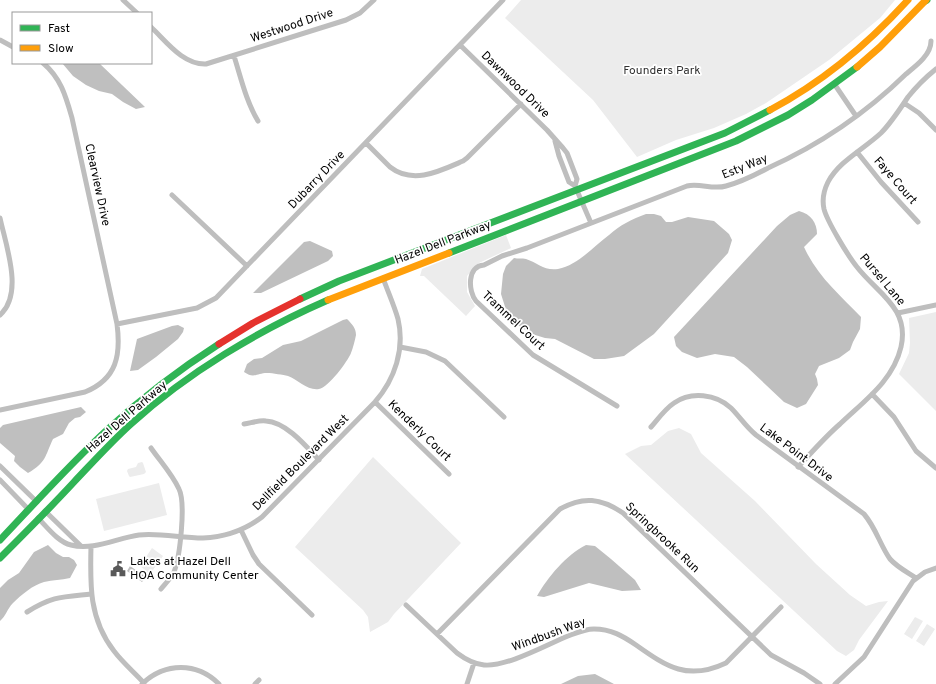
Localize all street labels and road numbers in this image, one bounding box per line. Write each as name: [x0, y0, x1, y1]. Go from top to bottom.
street label: Westwood Drive: [249, 5, 335, 47]
street label: Dawnwood Drive: [477, 48, 553, 122]
street label: Clearview Drive: [80, 142, 114, 228]
street label: Dubarry Drive: [285, 147, 349, 213]
street label: Esty Way: [720, 151, 770, 183]
street label: Faye Court: [870, 154, 920, 208]
street label: Hazel Dell Parkway: [393, 217, 493, 269]
street label: Pursel Lane: [856, 251, 908, 309]
street label: Trammel Court: [478, 288, 548, 354]
street label: Hazel Dell Parkway: [83, 377, 171, 457]
street label: Kenderly Court: [384, 397, 454, 465]
street label: Dellfield Boulevard West: [249, 411, 353, 515]
street label: Lake Point Drive: [756, 420, 836, 486]
street label: Springbrooke Run: [621, 499, 703, 577]
street label: Windbush Way: [510, 614, 588, 656]

